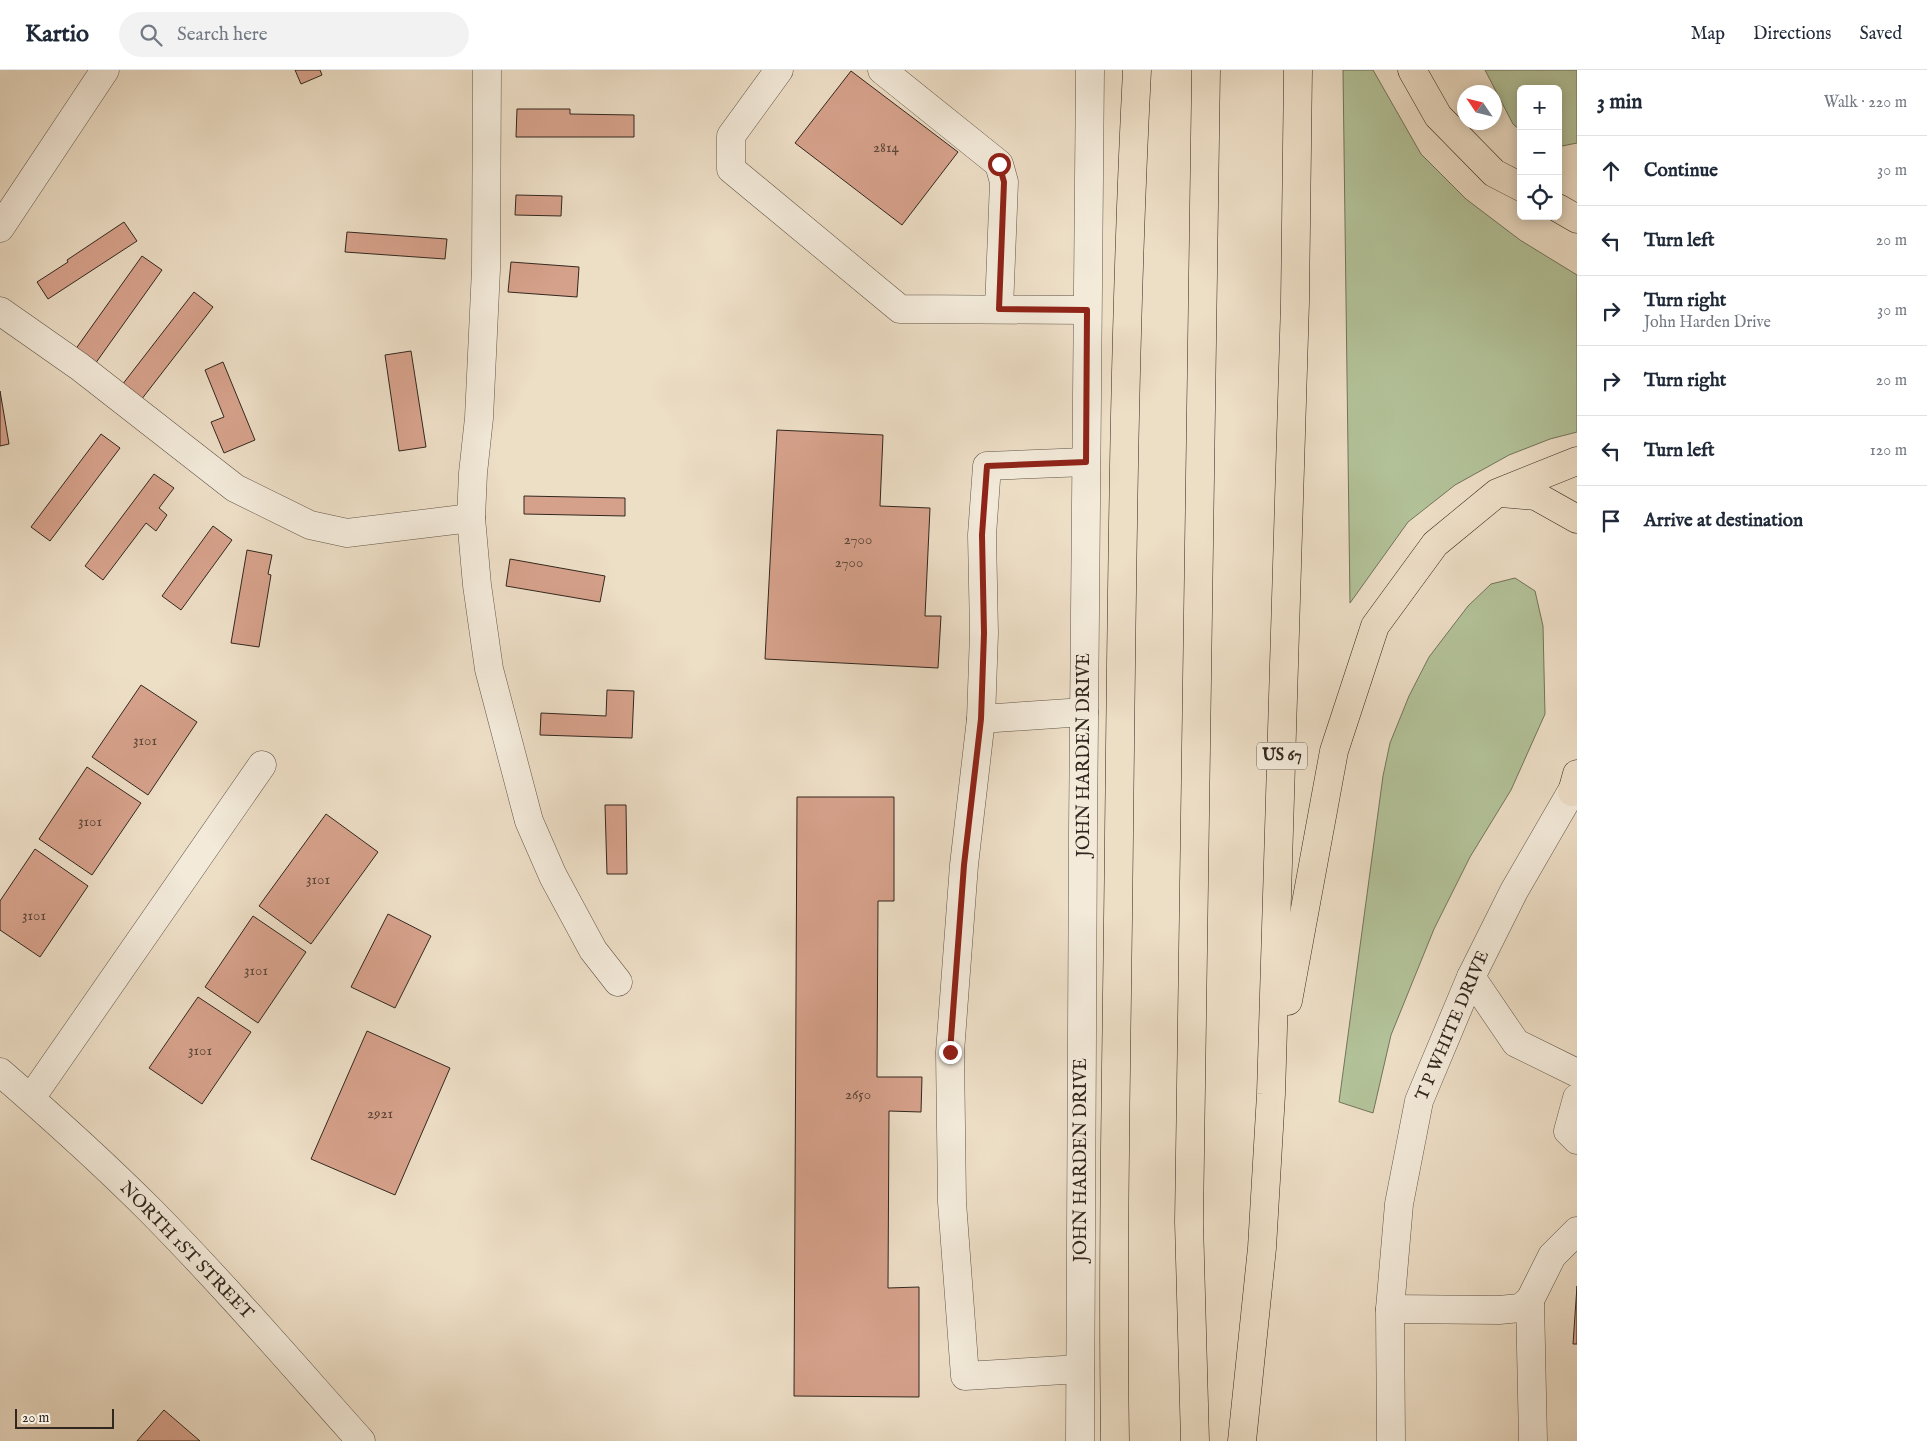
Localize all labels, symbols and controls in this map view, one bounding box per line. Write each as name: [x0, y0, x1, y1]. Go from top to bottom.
search box: [119, 12, 469, 57]
text: Kartio: [25, 19, 89, 50]
icon: search: [137, 21, 165, 49]
text: Search here: [177, 23, 268, 47]
text: Map: [1691, 23, 1725, 46]
text: Directions: [1753, 23, 1831, 46]
text: Saved: [1859, 23, 1902, 46]
north arrow: [1457, 85, 1502, 130]
map controls: [1517, 85, 1562, 220]
button: +: [1517, 85, 1562, 130]
text: 3 min: [1597, 89, 1642, 116]
text: Walk · 220 m: [1824, 93, 1907, 113]
button: −: [1517, 130, 1562, 175]
house number: 2814: [873, 138, 900, 157]
route start: [988, 153, 1011, 176]
icon: ahead: [1597, 157, 1625, 185]
text: Continue: [1644, 159, 1718, 183]
text: 30 m: [1877, 161, 1907, 181]
button: locate: [1517, 175, 1562, 220]
icon: left: [1597, 227, 1625, 255]
text: Turn left: [1644, 229, 1715, 253]
text: 20 m: [1876, 231, 1907, 251]
text: Turn right: [1644, 289, 1726, 313]
icon: right: [1597, 297, 1625, 325]
text: 30 m: [1877, 301, 1907, 321]
text: John Harden Drive: [1644, 313, 1771, 333]
icon: right: [1597, 367, 1625, 395]
text: Turn right: [1644, 369, 1726, 393]
text: 20 m: [1876, 371, 1907, 391]
icon: left: [1597, 437, 1625, 465]
text: Turn left: [1644, 439, 1715, 463]
text: 120 m: [1870, 441, 1907, 461]
icon: arrive: [1597, 507, 1625, 535]
text: Arrive at destination: [1644, 509, 1803, 533]
house number: 2700: [844, 530, 872, 549]
house number: 2700: [835, 553, 863, 572]
street label: JOHN HARDEN DRIVE: [1073, 653, 1096, 859]
house number: 3101: [133, 731, 157, 750]
road number: US 67: [1257, 742, 1307, 769]
house number: 3101: [78, 812, 102, 831]
house number: 3101: [306, 870, 330, 889]
house number: 3101: [22, 906, 46, 925]
street label: T P WHITE DRIVE: [1411, 947, 1495, 1105]
house number: 3101: [244, 961, 268, 980]
house number: 3101: [188, 1041, 212, 1060]
route end: [939, 1041, 962, 1064]
street label: JOHN HARDEN DRIVE: [1070, 1058, 1093, 1264]
house number: 2650: [845, 1085, 871, 1104]
house number: 2921: [367, 1104, 393, 1123]
street label: NORTH 1ST STREET: [114, 1177, 258, 1325]
scale bar: [15, 1406, 114, 1429]
text: 20 m: [22, 1409, 49, 1427]

